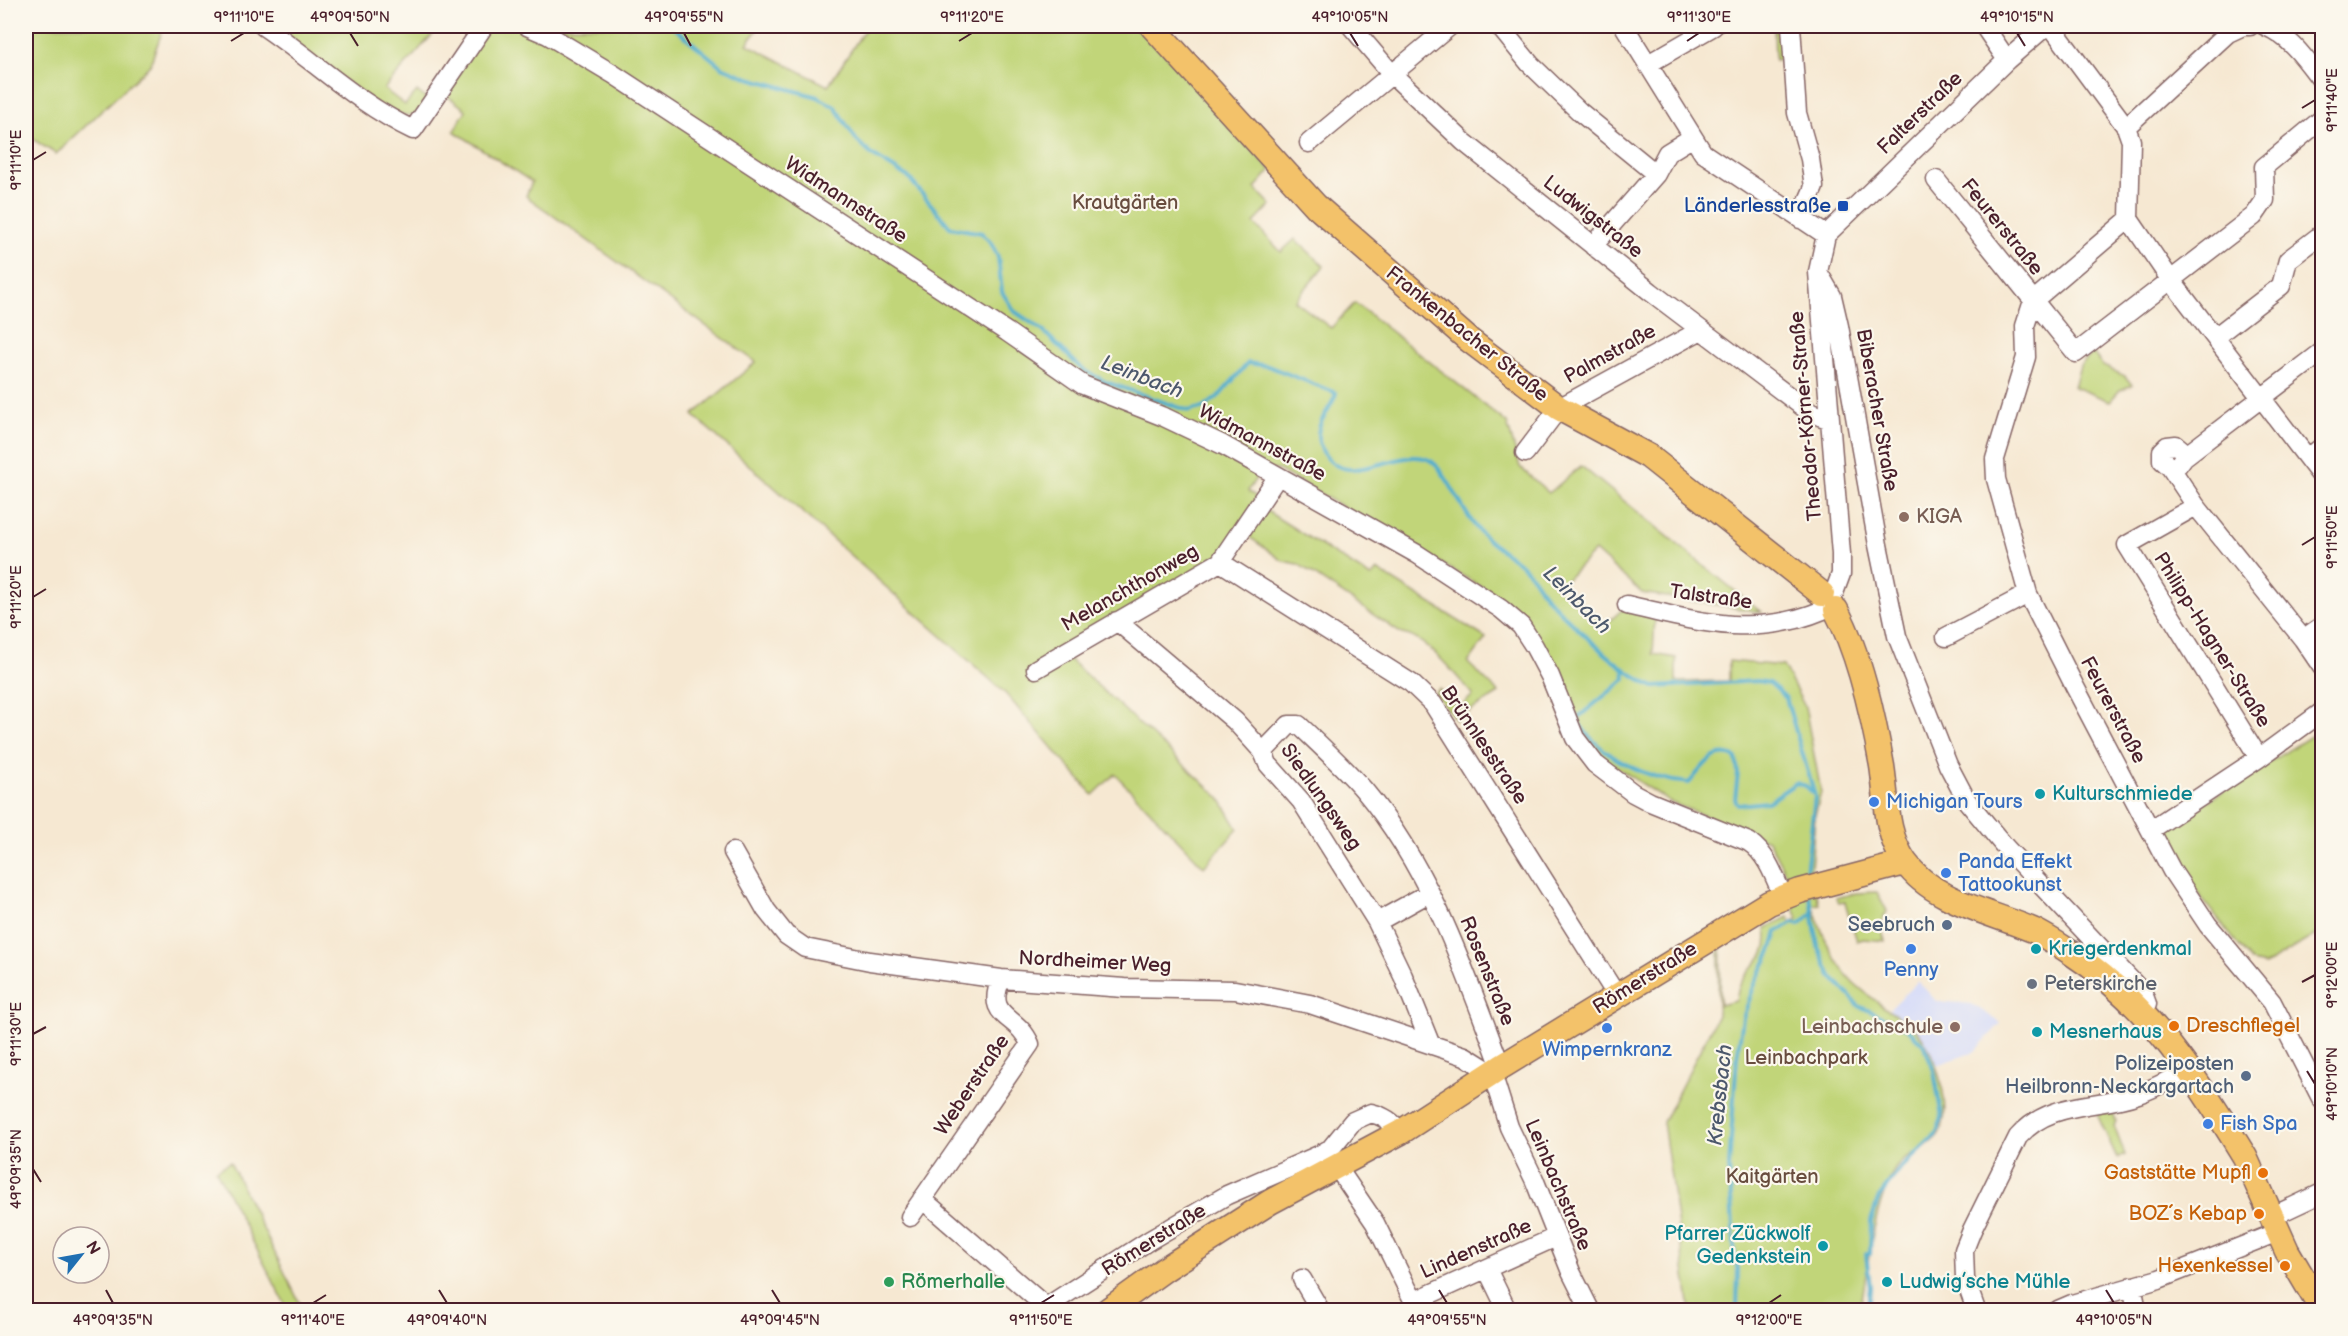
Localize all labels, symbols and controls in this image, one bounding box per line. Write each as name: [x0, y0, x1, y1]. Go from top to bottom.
text: 9°11'10"E: [214, 8, 274, 27]
text: 49°09'50"N: [310, 8, 390, 27]
text: 49°09'55"N: [644, 8, 724, 27]
text: 9°11'20"E: [940, 8, 1004, 27]
text: 49°10'05"N: [1311, 8, 1389, 27]
text: 9°11'30"E: [1667, 8, 1731, 27]
text: 49°10'15"N: [1980, 8, 2054, 27]
street label: Falterstraße: [1872, 66, 1968, 159]
text: 9°11'40"E: [2323, 68, 2342, 132]
text: 9°11'10"E: [7, 130, 26, 190]
street label: Widmannstraße: [780, 152, 912, 249]
street label: Ludwigstraße: [1538, 171, 1648, 264]
street label: Feurerstraße: [1956, 174, 2048, 280]
park label: Krautgärten: [1072, 191, 1178, 215]
place label: Länderlesstraße: [1684, 194, 1831, 218]
marker: Länderlesstraße: [1836, 199, 1850, 213]
street label: Frankenbacher Straße: [1381, 261, 1553, 407]
street label: Theodor-Körner-Straße: [1785, 310, 1827, 522]
street label: Palmstraße: [1560, 319, 1660, 389]
street label: Biberacher Straße: [1851, 327, 1903, 493]
water label: Leinbach: [1097, 350, 1187, 404]
street label: Widmannstraße: [1194, 399, 1330, 487]
place label: KIGA: [1916, 505, 1963, 529]
text: 9°11'50"E: [2323, 505, 2342, 569]
marker: KIGA: [1897, 510, 1911, 524]
street label: Melanchthonweg: [1057, 539, 1203, 637]
street label: Philipp-Hagner-Straße: [2148, 548, 2276, 732]
water label: Leinbach: [1538, 561, 1617, 640]
text: 9°11'20"E: [7, 565, 26, 629]
street label: Talstraße: [1668, 579, 1754, 615]
street label: Feurerstraße: [2075, 653, 2151, 768]
street label: Brünnlesstraße: [1435, 681, 1533, 809]
street label: Siedlungsweg: [1275, 739, 1367, 855]
place label: Kulturschmiede: [2052, 782, 2193, 806]
marker: Kulturschmiede: [2033, 787, 2047, 801]
place label: Michigan Tours: [1886, 790, 2023, 814]
marker: Michigan Tours: [1867, 795, 1881, 809]
place label: Panda Effekt Tattookunst: [1958, 850, 2072, 897]
marker: Panda Effekt Tattookunst: [1939, 866, 1953, 880]
street label: Rosenstraße: [1454, 913, 1520, 1029]
place label: Seebruch: [1848, 913, 1935, 937]
marker: Seebruch: [1940, 918, 1954, 932]
street label: Römerstraße: [1588, 936, 1702, 1020]
place label: Kriegerdenkmal: [2048, 937, 2192, 961]
marker: Penny: [1904, 942, 1918, 956]
marker: Kriegerdenkmal: [2029, 942, 2043, 956]
text: 9°12'00"E: [2323, 942, 2342, 1008]
street label: Nordheimer Weg: [1018, 946, 1172, 978]
place label: Penny: [1883, 958, 1939, 982]
place label: Peterskirche: [2044, 972, 2157, 996]
marker: Peterskirche: [2025, 977, 2039, 991]
text: 9°11'30"E: [7, 1002, 26, 1066]
place label: Dreschflegel: [2186, 1014, 2300, 1038]
place label: Leinbachschule: [1801, 1015, 1943, 1039]
marker: Dreschflegel: [2167, 1019, 2181, 1033]
marker: Leinbachschule: [1948, 1020, 1962, 1034]
place label: Mesnerhaus: [2049, 1020, 2162, 1044]
marker: Wimpernkranz: [1600, 1021, 1614, 1035]
marker: Mesnerhaus: [2030, 1025, 2044, 1039]
street label: Weberstraße: [929, 1030, 1015, 1140]
place label: Wimpernkranz: [1542, 1038, 1672, 1062]
water label: Krebsbach: [1702, 1043, 1738, 1147]
park label: Leinbachpark: [1744, 1046, 1868, 1070]
text: 49°10'10"N: [2323, 1047, 2342, 1121]
place label: Polizeiposten Heilbronn-Neckargartach: [2005, 1052, 2234, 1099]
marker: Polizeiposten Heilbronn-Neckargartach: [2239, 1069, 2253, 1083]
place label: Fish Spa: [2220, 1112, 2298, 1136]
street label: Leinbachstraße: [1520, 1116, 1597, 1254]
marker: Fish Spa: [2201, 1117, 2215, 1131]
text: 49°09'35"N: [7, 1129, 26, 1209]
place label: Gaststätte Mupfl: [2104, 1161, 2251, 1185]
park label: Kaitgärten: [1725, 1165, 1819, 1189]
marker: Gaststätte Mupfl: [2256, 1166, 2270, 1180]
street label: Römerstraße: [1097, 1198, 1211, 1282]
place label: BOZ´s Kebap: [2129, 1202, 2247, 1226]
marker: BOZ´s Kebap: [2252, 1207, 2266, 1221]
street label: Lindenstraße: [1417, 1214, 1535, 1284]
place label: Pfarrer Zückwolf Gedenkstein: [1664, 1222, 1811, 1269]
north arrow: [51, 1225, 111, 1285]
text: N: [81, 1238, 104, 1258]
marker: Pfarrer Zückwolf Gedenkstein: [1816, 1239, 1830, 1253]
place label: Hexenkessel: [2157, 1254, 2273, 1278]
marker: Hexenkessel: [2278, 1259, 2292, 1273]
place label: Römerhalle: [901, 1270, 1005, 1294]
place label: Ludwig’sche Mühle: [1899, 1270, 2070, 1294]
marker: Römerhalle: [882, 1275, 896, 1289]
marker: Ludwig’sche Mühle: [1880, 1275, 1894, 1289]
text: 49°09'35"N: [73, 1311, 153, 1330]
text: 9°11'40"E: [281, 1311, 345, 1330]
text: 49°09'40"N: [407, 1311, 487, 1330]
text: 49°09'45"N: [740, 1311, 820, 1330]
text: 9°11'50"E: [1009, 1311, 1073, 1330]
text: 49°09'55"N: [1407, 1311, 1487, 1330]
text: 9°12'00"E: [1736, 1311, 1802, 1330]
text: 49°10'05"N: [2075, 1311, 2153, 1330]

